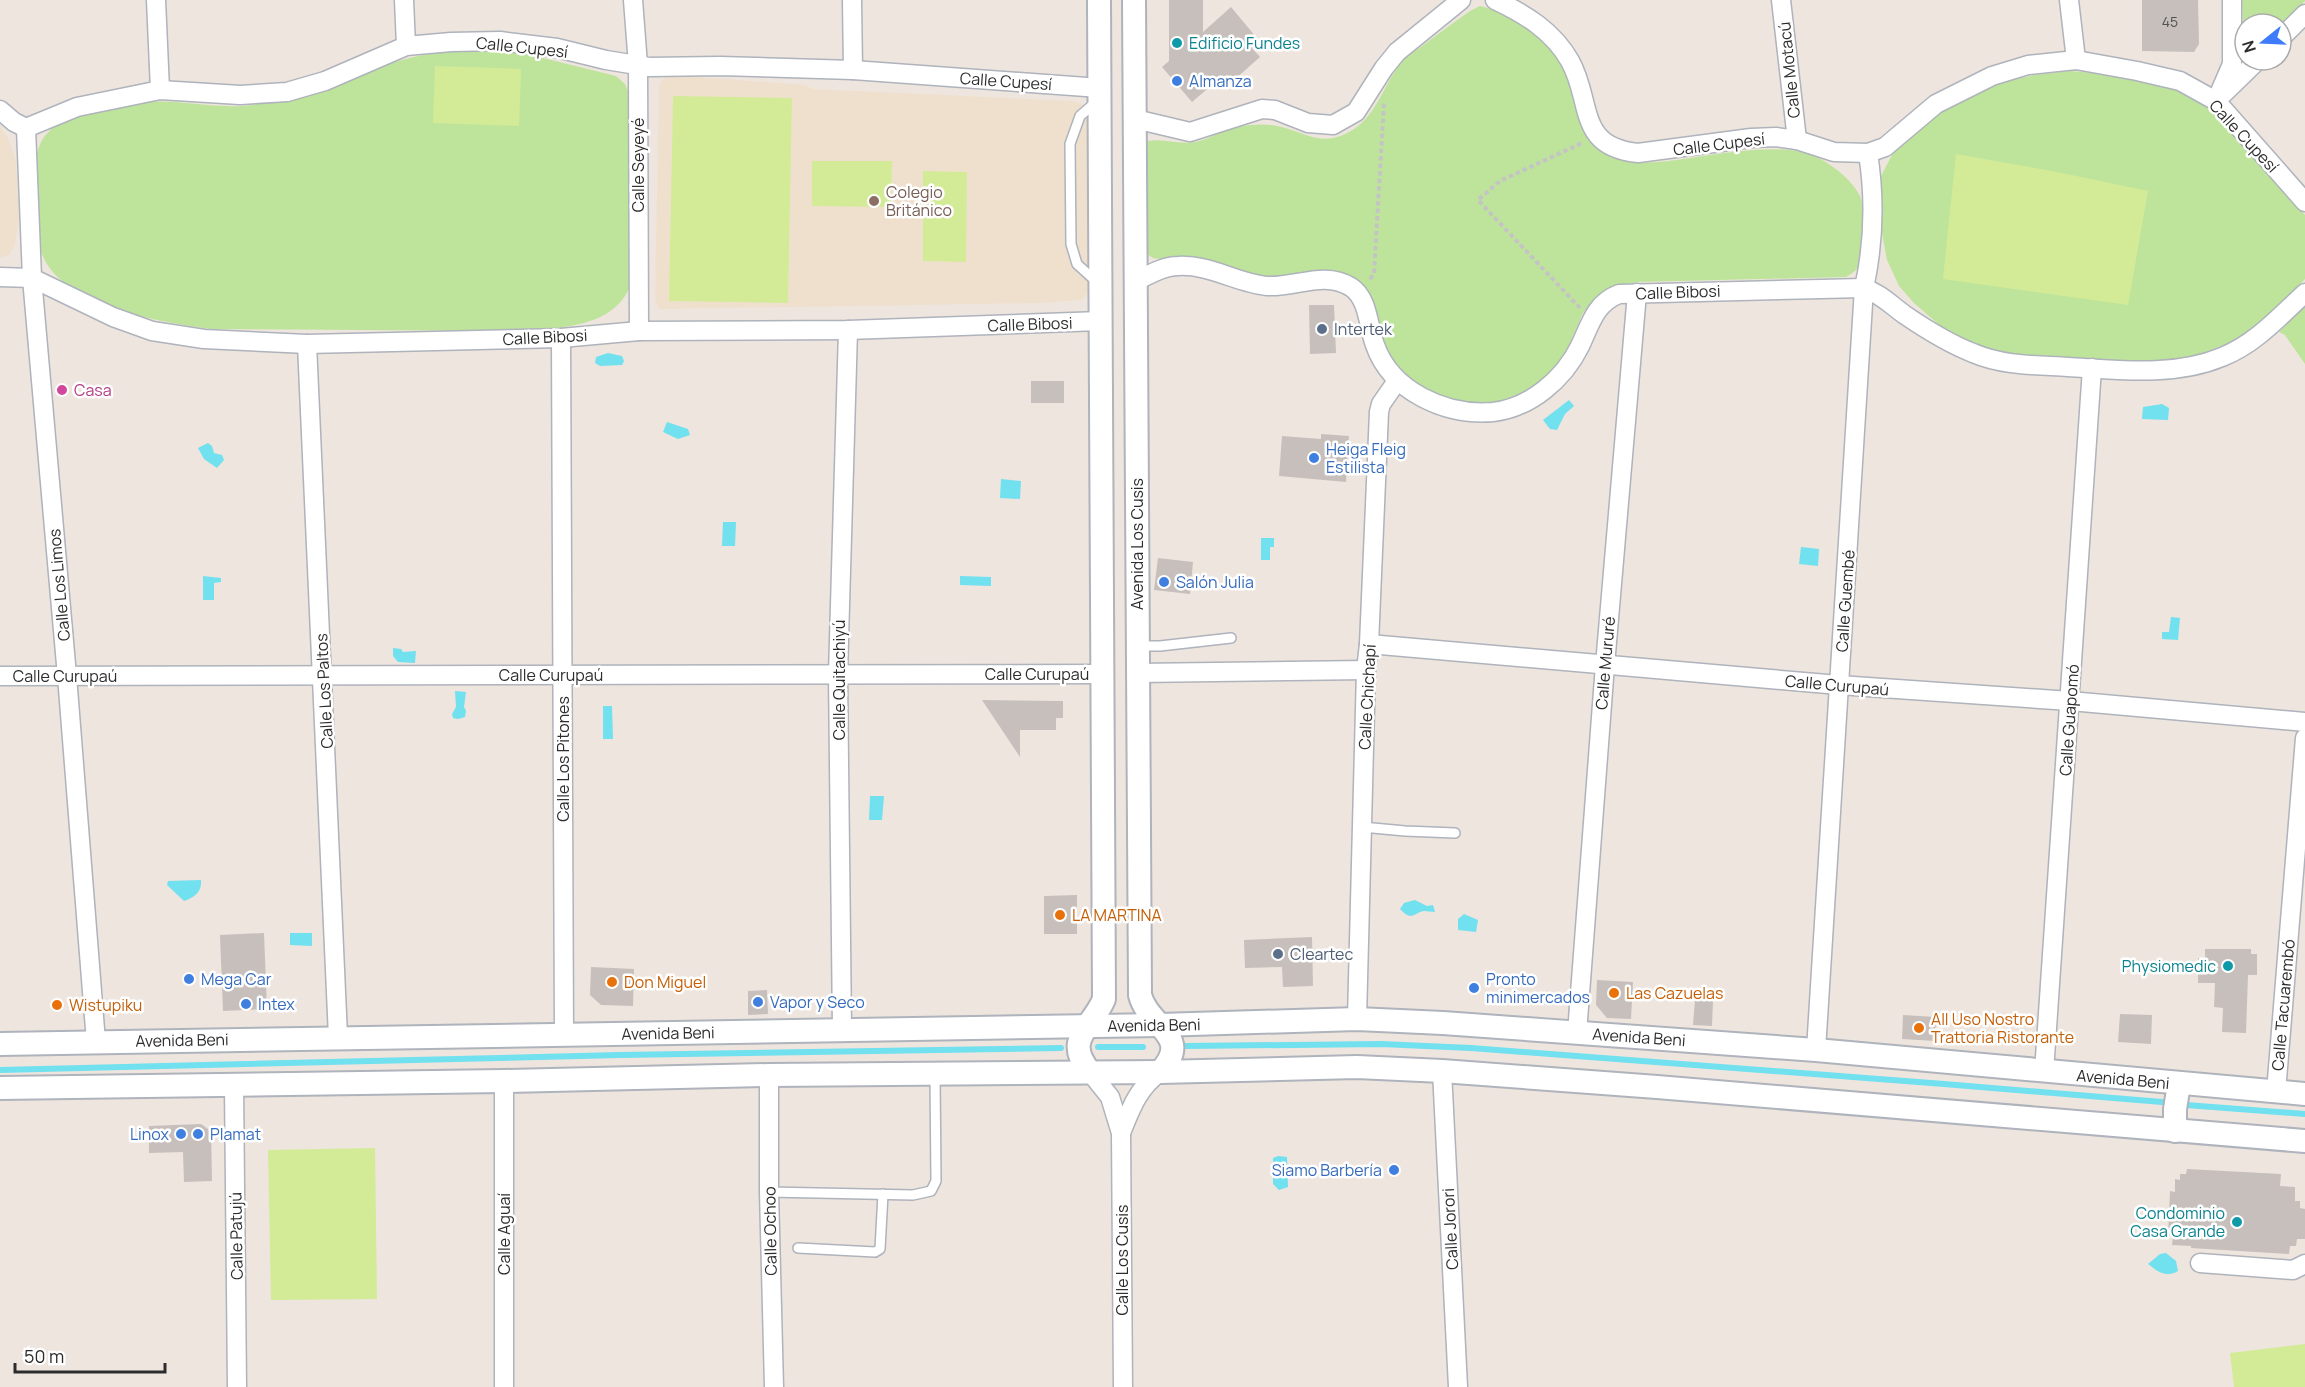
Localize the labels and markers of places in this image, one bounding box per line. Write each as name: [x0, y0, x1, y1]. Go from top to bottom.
place label: Edificio Fundes: [1189, 32, 1300, 54]
marker: Edificio Fundes: [1170, 36, 1184, 50]
place label: Almanza: [1189, 70, 1252, 92]
marker: Almanza: [1170, 74, 1184, 88]
place label: Colegio Británico: [886, 181, 952, 221]
marker: Colegio Británico: [867, 194, 881, 208]
place label: Intertek: [1334, 318, 1393, 340]
marker: Intertek: [1315, 322, 1329, 336]
place label: Casa: [74, 379, 112, 401]
marker: Casa: [55, 383, 69, 397]
place label: Heiga Fleig Estilista: [1326, 438, 1406, 478]
marker: Heiga Fleig Estilista: [1307, 451, 1321, 465]
place label: Salón Julia: [1176, 571, 1254, 593]
marker: Salón Julia: [1157, 575, 1171, 589]
place label: LA MARTINA: [1072, 904, 1162, 926]
marker: LA MARTINA: [1053, 908, 1067, 922]
place label: Cleartec: [1290, 943, 1353, 965]
marker: Cleartec: [1271, 947, 1285, 961]
place label: Physiomedic: [2122, 955, 2216, 977]
marker: Physiomedic: [2221, 959, 2235, 973]
place label: Mega Car: [201, 968, 272, 990]
place label: Pronto minimercados: [1486, 968, 1590, 1008]
place label: Don Miguel: [624, 971, 706, 993]
marker: Mega Car: [182, 972, 196, 986]
marker: Don Miguel: [605, 975, 619, 989]
marker: Pronto minimercados: [1467, 981, 1481, 995]
place label: Las Cazuelas: [1626, 982, 1723, 1004]
marker: Las Cazuelas: [1607, 986, 1621, 1000]
place label: Vapor y Seco: [770, 991, 865, 1013]
place label: Intex: [258, 993, 295, 1015]
place label: Wistupiku: [69, 994, 142, 1016]
marker: Vapor y Seco: [751, 995, 765, 1009]
marker: Intex: [239, 997, 253, 1011]
marker: Wistupiku: [50, 998, 64, 1012]
place label: All Uso Nostro Trattoria Ristorante: [1931, 1008, 2074, 1048]
marker: All Uso Nostro Trattoria Ristorante: [1912, 1021, 1926, 1035]
place label: Linox: [130, 1123, 170, 1145]
place label: Plamat: [210, 1123, 261, 1145]
marker: Linox: [174, 1127, 188, 1141]
marker: Plamat: [191, 1127, 205, 1141]
place label: Siamo Barbería: [1272, 1159, 1382, 1181]
marker: Siamo Barbería: [1387, 1163, 1401, 1177]
place label: Condominio Casa Grande: [2130, 1202, 2225, 1242]
marker: Condominio Casa Grande: [2230, 1215, 2244, 1229]

